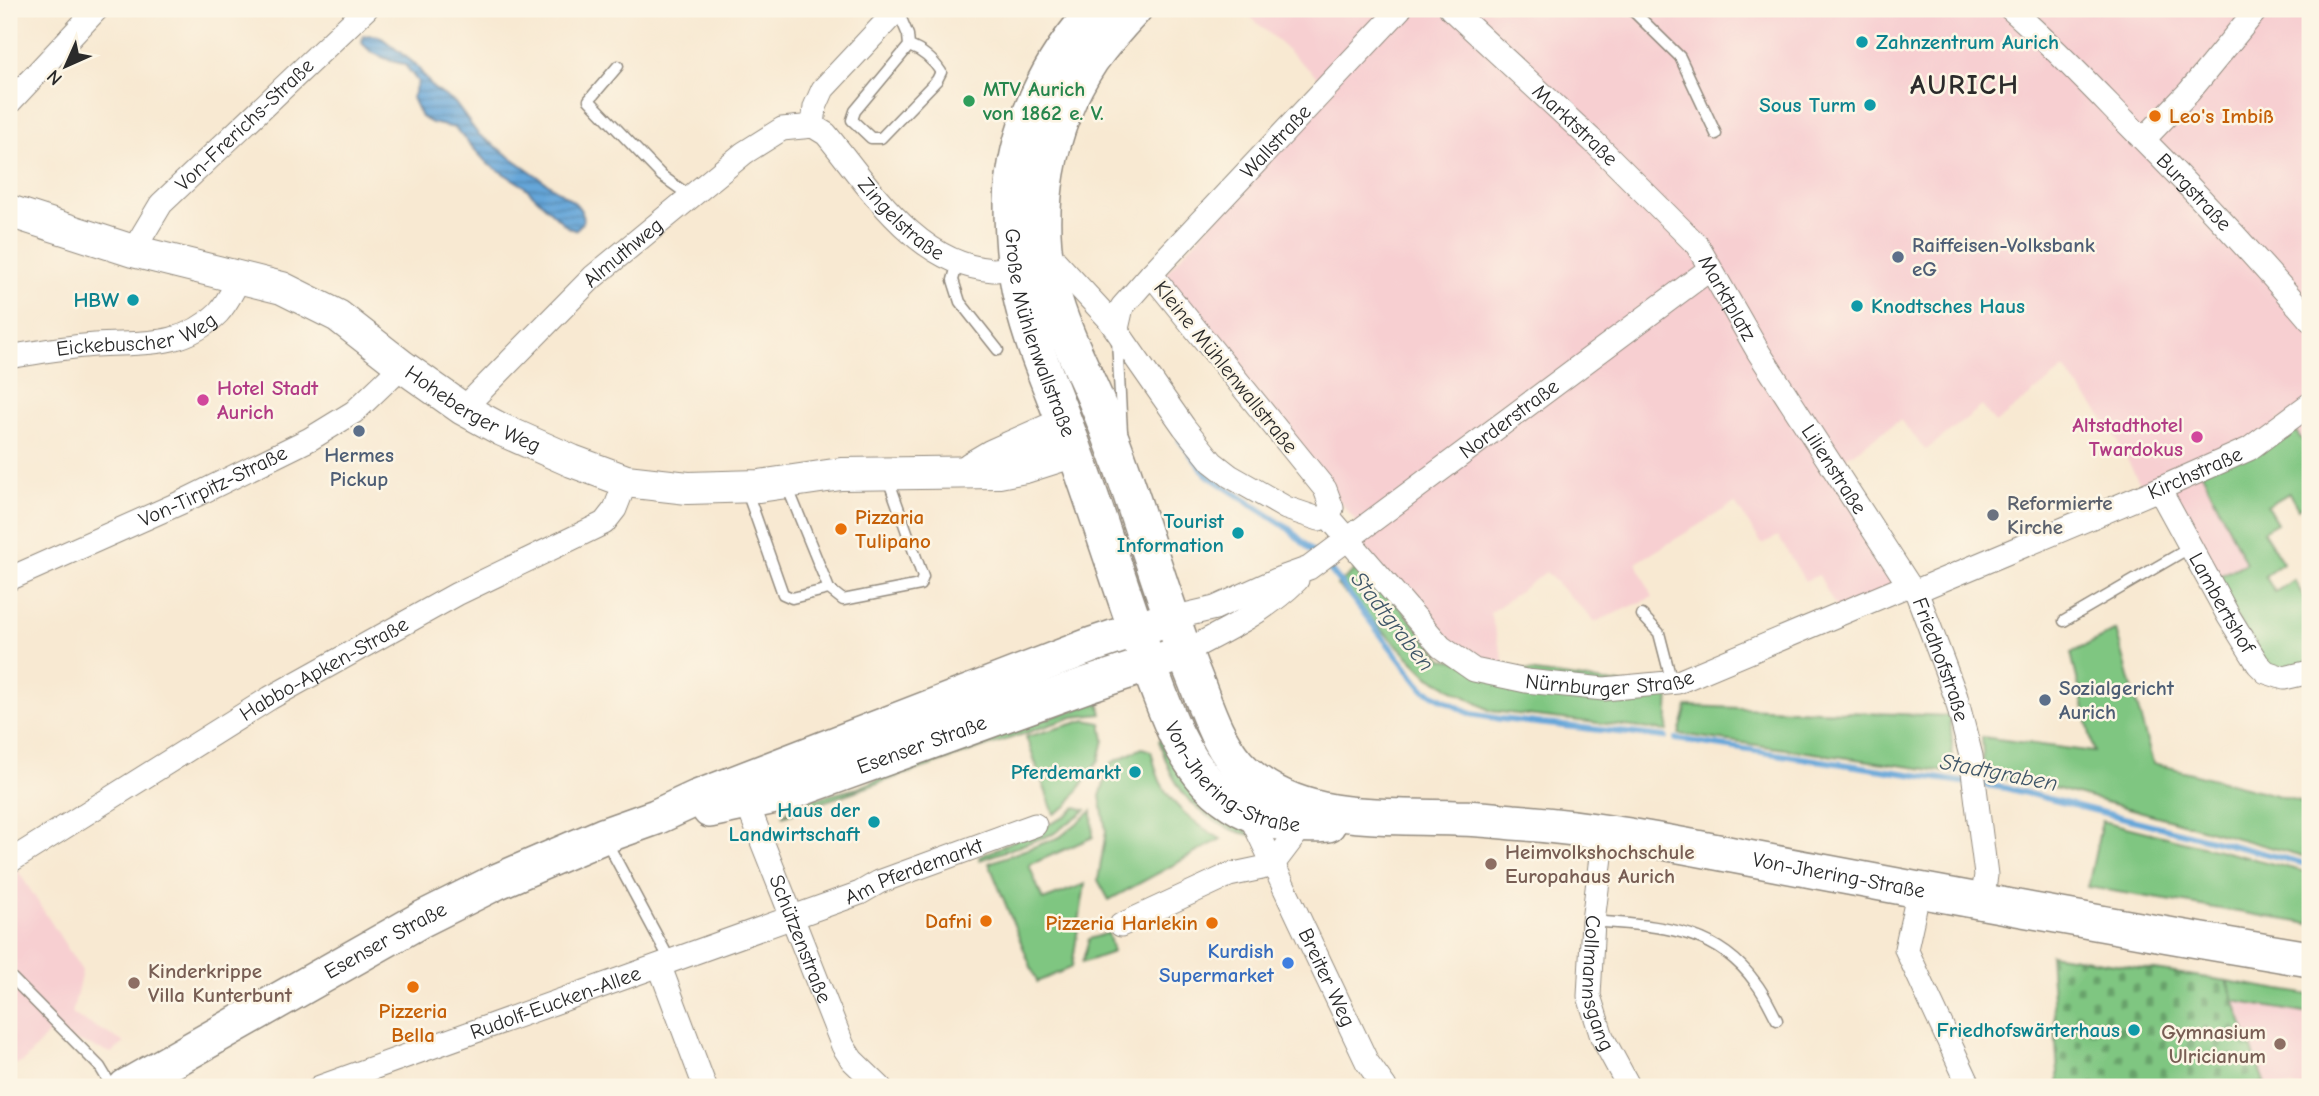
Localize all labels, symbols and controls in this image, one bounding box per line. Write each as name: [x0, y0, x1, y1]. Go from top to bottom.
place label: Zahnzentrum Aurich: [1876, 30, 2059, 54]
north arrow: [32, 32, 102, 102]
marker: Zahnzentrum Aurich: [1854, 34, 1870, 50]
street label: Von-Frerichs-Straße: [171, 53, 319, 196]
text: N: [43, 65, 67, 89]
district label: AURICH: [1910, 69, 2020, 101]
place label: MTV Aurich von 1862 e. V.: [982, 77, 1104, 125]
street label: Marktstraße: [1528, 79, 1623, 171]
marker: MTV Aurich von 1862 e. V.: [961, 93, 977, 109]
place label: Sous Turm: [1759, 93, 1856, 117]
marker: Sous Turm: [1862, 97, 1878, 113]
street label: Wallstraße: [1235, 100, 1316, 183]
place label: Leo's Imbiß: [2169, 104, 2274, 128]
marker: Leo's Imbiß: [2147, 108, 2163, 124]
street label: Burgstraße: [2152, 148, 2236, 236]
street label: Zingelstraße: [853, 173, 949, 265]
street label: Almuthweg: [578, 213, 668, 292]
street label: Große Mühlenwallstraße: [1000, 228, 1081, 440]
place label: Raiffeisen-Volksbank eG: [1912, 233, 2096, 281]
marker: Raiffeisen-Volksbank eG: [1890, 249, 1906, 265]
street label: Marktplatz: [1693, 251, 1761, 345]
street label: Kleine Mühlenwallstraße: [1149, 276, 1303, 458]
place label: HBW: [73, 288, 119, 312]
marker: HBW: [125, 292, 141, 308]
place label: Knodtsches Haus: [1871, 294, 2025, 318]
marker: Knodtsches Haus: [1849, 298, 1865, 314]
street label: Eickebuscher Weg: [55, 308, 222, 361]
street label: Hoheberger Weg: [401, 360, 544, 458]
street label: Norderstraße: [1455, 374, 1564, 464]
place label: Hotel Stadt Aurich: [217, 376, 319, 424]
marker: Hotel Stadt Aurich: [195, 392, 211, 408]
place label: Altstadthotel Twardokus: [2072, 413, 2183, 461]
street label: Lilienstraße: [1796, 420, 1872, 519]
marker: Hermes Pickup: [351, 423, 367, 439]
marker: Altstadthotel Twardokus: [2189, 429, 2205, 445]
street label: Von-Tirpitz-Straße: [135, 440, 291, 532]
street label: Kirchstraße: [2144, 442, 2246, 504]
place label: Hermes Pickup: [324, 443, 394, 491]
place label: Reformierte Kirche: [2007, 491, 2112, 539]
place label: Pizzaria Tulipano: [855, 505, 931, 553]
marker: Reformierte Kirche: [1985, 507, 2001, 523]
place label: Tourist Information: [1117, 509, 1225, 557]
marker: Pizzaria Tulipano: [833, 521, 849, 537]
marker: Tourist Information: [1230, 525, 1246, 541]
street label: Lambertshof: [2184, 548, 2261, 658]
water label: Stadtgraben: [1345, 566, 1440, 677]
street label: Friedhofstraße: [1908, 594, 1974, 724]
street label: Habbo-Apken-Straße: [235, 612, 412, 726]
street label: Nürnburger Straße: [1524, 665, 1697, 701]
place label: Sozialgericht Aurich: [2059, 676, 2175, 724]
marker: Sozialgericht Aurich: [2037, 692, 2053, 708]
street label: Esenser Straße: [854, 710, 990, 779]
street label: Von-Jhering-Straße: [1160, 718, 1301, 837]
water label: Stadtgraben: [1938, 748, 2060, 797]
place label: Pferdemarkt: [1011, 760, 1122, 784]
marker: Pferdemarkt: [1127, 764, 1143, 780]
place label: Haus der Landwirtschaft: [729, 798, 861, 846]
marker: Haus der Landwirtschaft: [866, 814, 882, 830]
street label: Am Pferdemarkt: [842, 833, 987, 909]
place label: Heimvolkshochschule Europahaus Aurich: [1505, 840, 1695, 888]
street label: Von-Jhering-Straße: [1751, 847, 1927, 903]
marker: Heimvolkshochschule Europahaus Aurich: [1483, 856, 1499, 872]
street label: Schützenstraße: [764, 871, 837, 1006]
street label: Esenser Straße: [320, 897, 450, 984]
place label: Dafni: [925, 909, 972, 933]
place label: Pizzeria Harlekin: [1045, 911, 1198, 935]
marker: Dafni: [978, 913, 994, 929]
marker: Pizzeria Harlekin: [1204, 915, 1220, 931]
street label: Collmannsgang: [1577, 915, 1619, 1055]
street label: Breiter Weg: [1293, 924, 1360, 1031]
place label: Kurdish Supermarket: [1159, 939, 1275, 987]
marker: Kurdish Supermarket: [1280, 955, 1296, 971]
place label: Kinderkrippe Villa Kunterbunt: [148, 959, 293, 1007]
street label: Rudolf-Eucken-Allee: [467, 961, 644, 1044]
marker: Kinderkrippe Villa Kunterbunt: [126, 975, 142, 991]
marker: Pizzeria Bella: [405, 979, 421, 995]
place label: Pizzeria Bella: [379, 999, 447, 1047]
place label: Friedhofswärterhaus: [1937, 1018, 2120, 1042]
place label: Gymnasium Ulricianum: [2161, 1020, 2266, 1068]
marker: Friedhofswärterhaus: [2126, 1022, 2142, 1038]
marker: Gymnasium Ulricianum: [2272, 1036, 2288, 1052]

